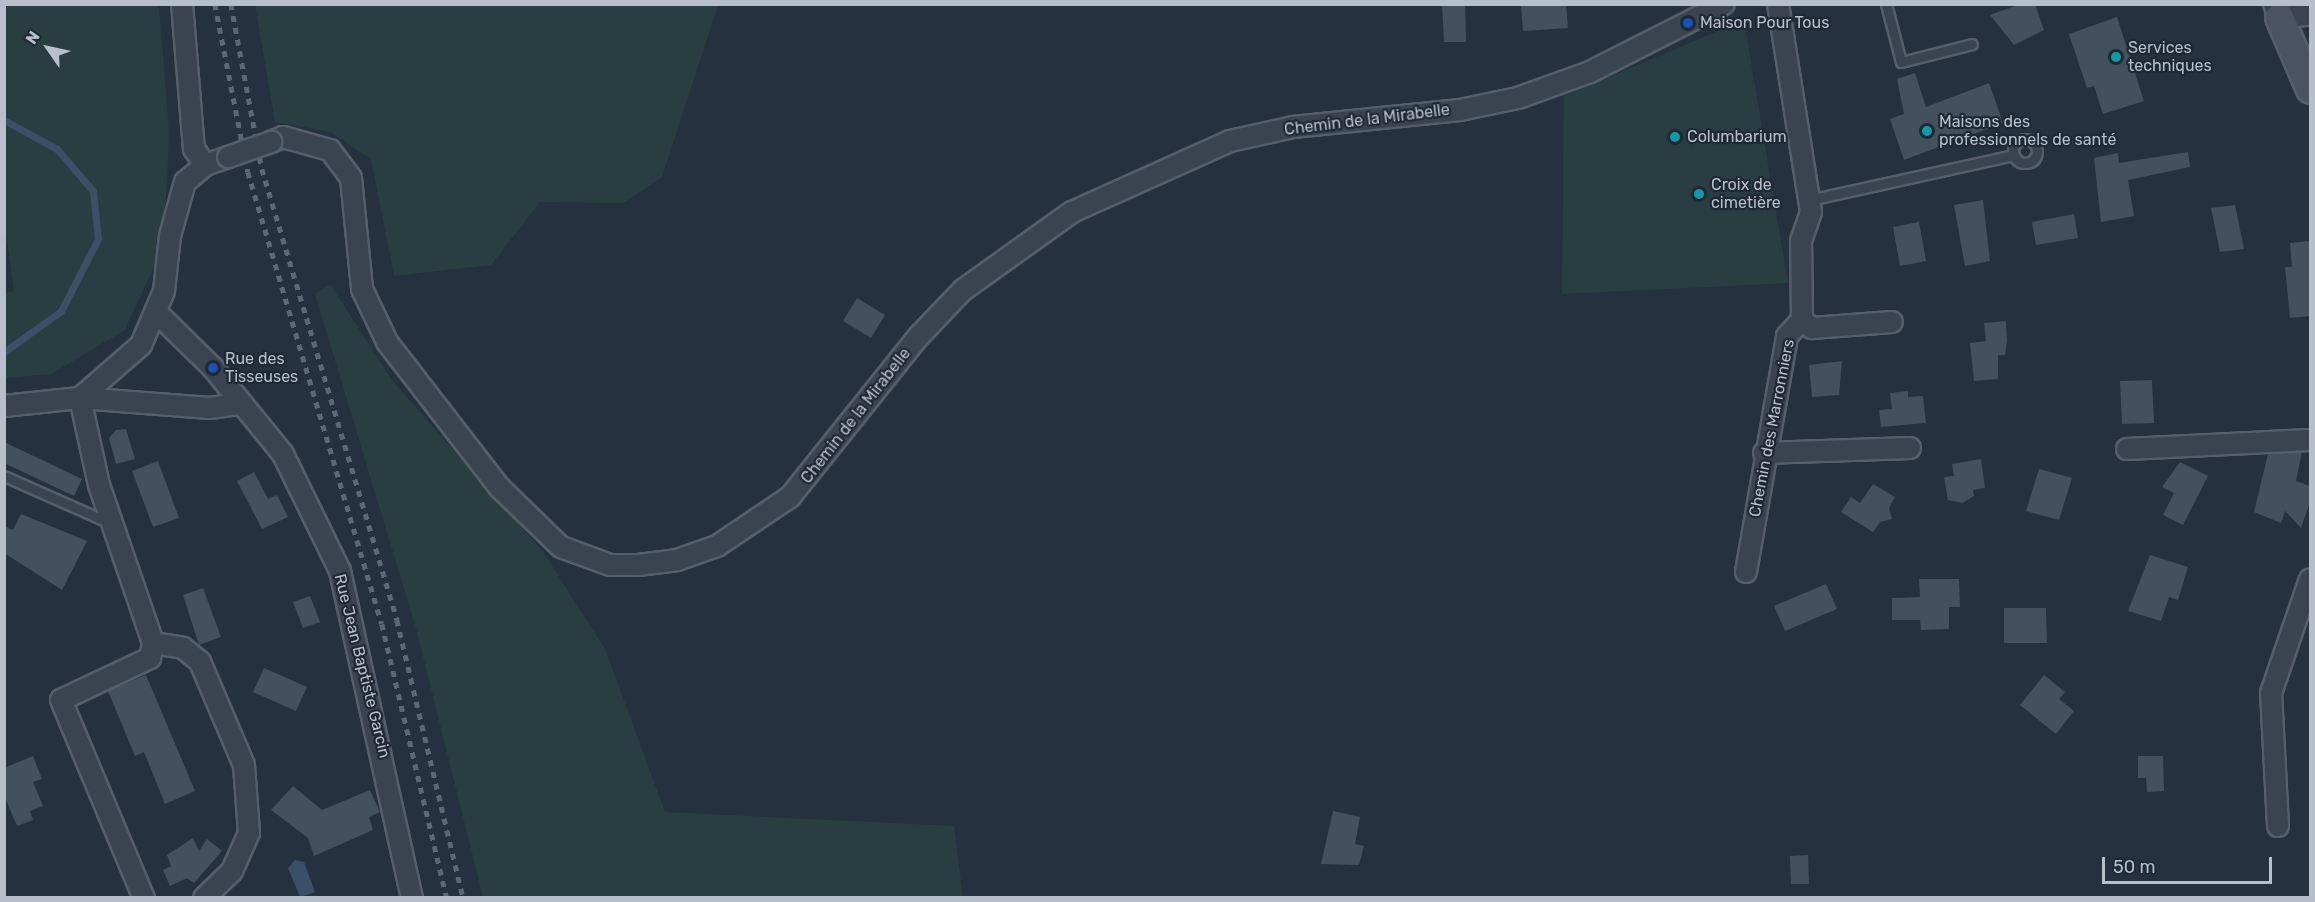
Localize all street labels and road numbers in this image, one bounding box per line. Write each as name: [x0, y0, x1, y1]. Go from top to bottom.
street label: Chemin de la Mirabelle: [1283, 100, 1451, 140]
street label: Chemin des Marronniers: [1745, 337, 1799, 519]
street label: Chemin de la Mirabelle: [797, 344, 915, 488]
street label: Rue Jean Baptiste Garcin: [330, 572, 394, 760]

